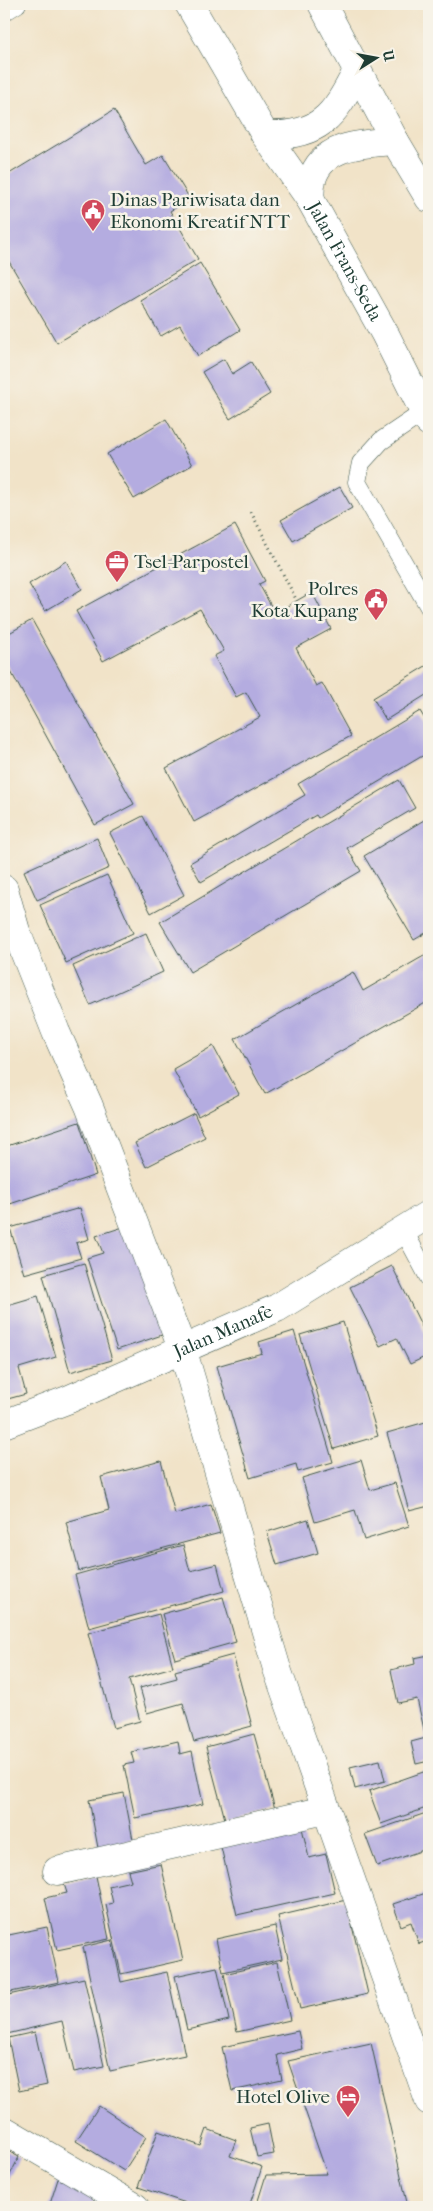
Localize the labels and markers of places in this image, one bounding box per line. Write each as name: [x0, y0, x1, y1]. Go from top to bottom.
place label: Dinas Pariwisata dan Ekonomi Kreatif NTT: [110, 189, 290, 233]
public building icon: Dinas Pariwisata dan Ekonomi Kreatif NTT: [80, 198, 106, 232]
office icon: Tsel-Parpostel: [104, 549, 130, 583]
place label: Tsel-Parpostel: [134, 551, 249, 573]
place label: Polres Kota Kupang: [251, 578, 359, 622]
public building icon: Polres Kota Kupang: [363, 587, 389, 621]
hotel icon: Hotel Olive: [335, 2084, 361, 2118]
place label: Hotel Olive: [236, 2086, 330, 2108]

